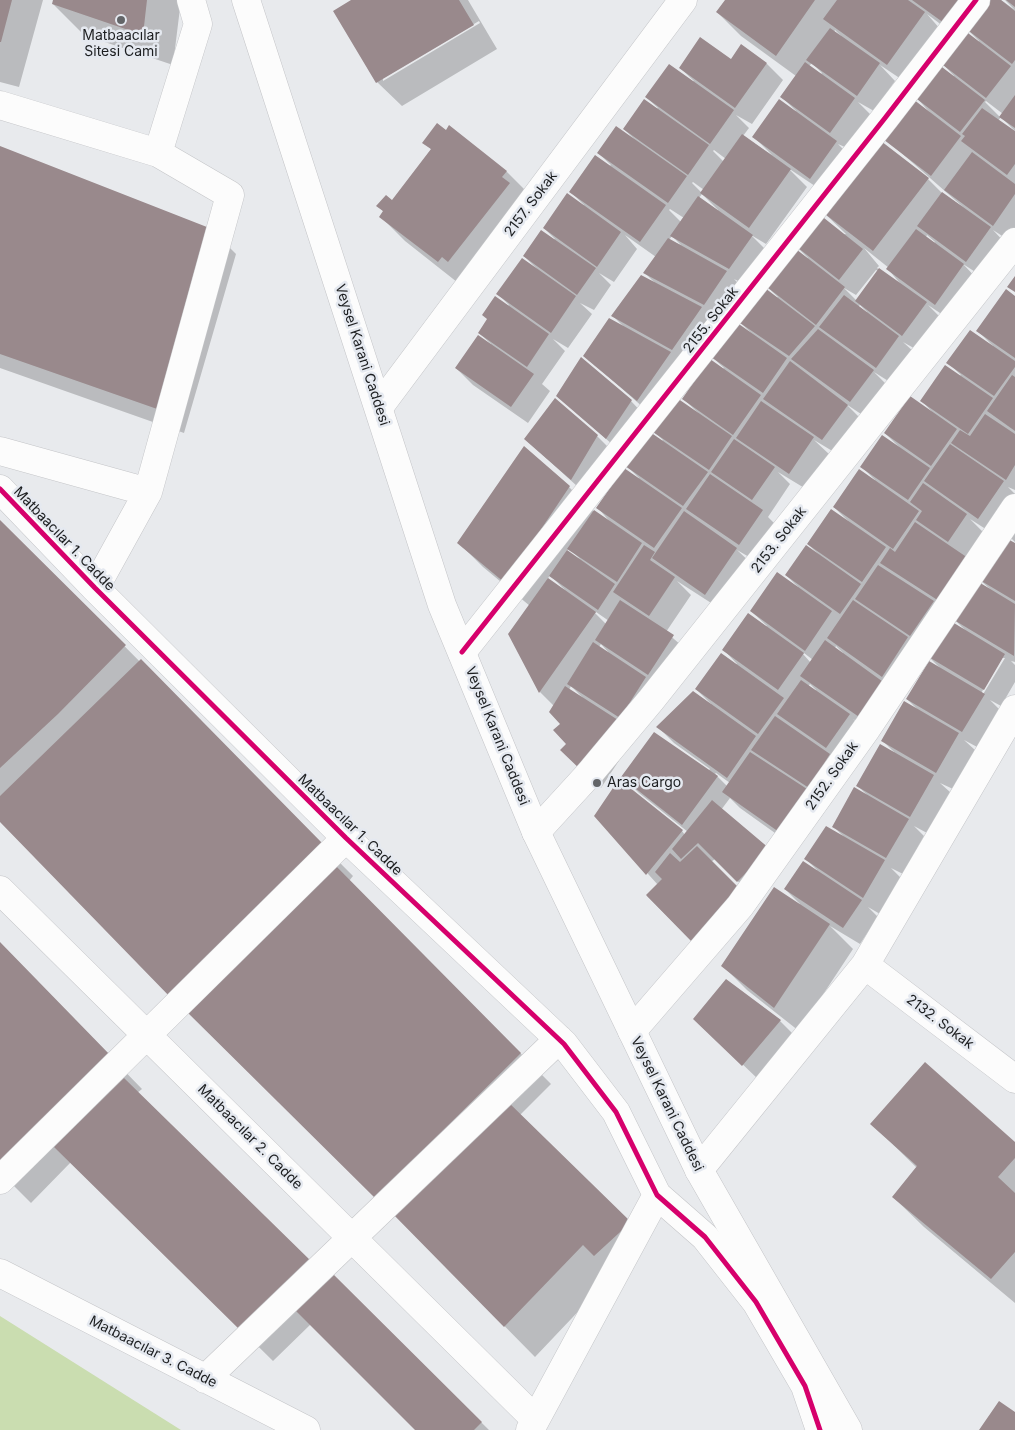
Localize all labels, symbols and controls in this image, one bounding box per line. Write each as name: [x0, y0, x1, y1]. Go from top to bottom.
marker: Matbaacılar Sitesi Cami: [115, 14, 127, 26]
place label: Matbaacılar Sitesi Cami: [82, 28, 160, 60]
street label: 2157. Sokak: [501, 168, 561, 240]
street label: Veysel Karani Caddesi: [331, 282, 393, 428]
street label: 2155. Sokak: [680, 284, 742, 356]
street label: Matbaacılar 1. Cadde: [10, 483, 118, 595]
street label: 2153. Sokak: [748, 503, 810, 577]
street label: Veysel Karani Caddesi: [462, 664, 532, 808]
street label: 2152. Sokak: [802, 738, 862, 814]
street label: Matbaacılar 1. Cadde: [294, 771, 406, 879]
place label: Aras Cargo: [607, 775, 681, 791]
marker: Aras Cargo: [591, 777, 603, 789]
street label: 2132. Sokak: [903, 991, 977, 1053]
street label: Veysel Karani Caddesi: [627, 1034, 707, 1174]
street label: Matbaacılar 2. Cadde: [194, 1081, 306, 1193]
street label: Matbaacılar 3. Cadde: [86, 1312, 220, 1392]

